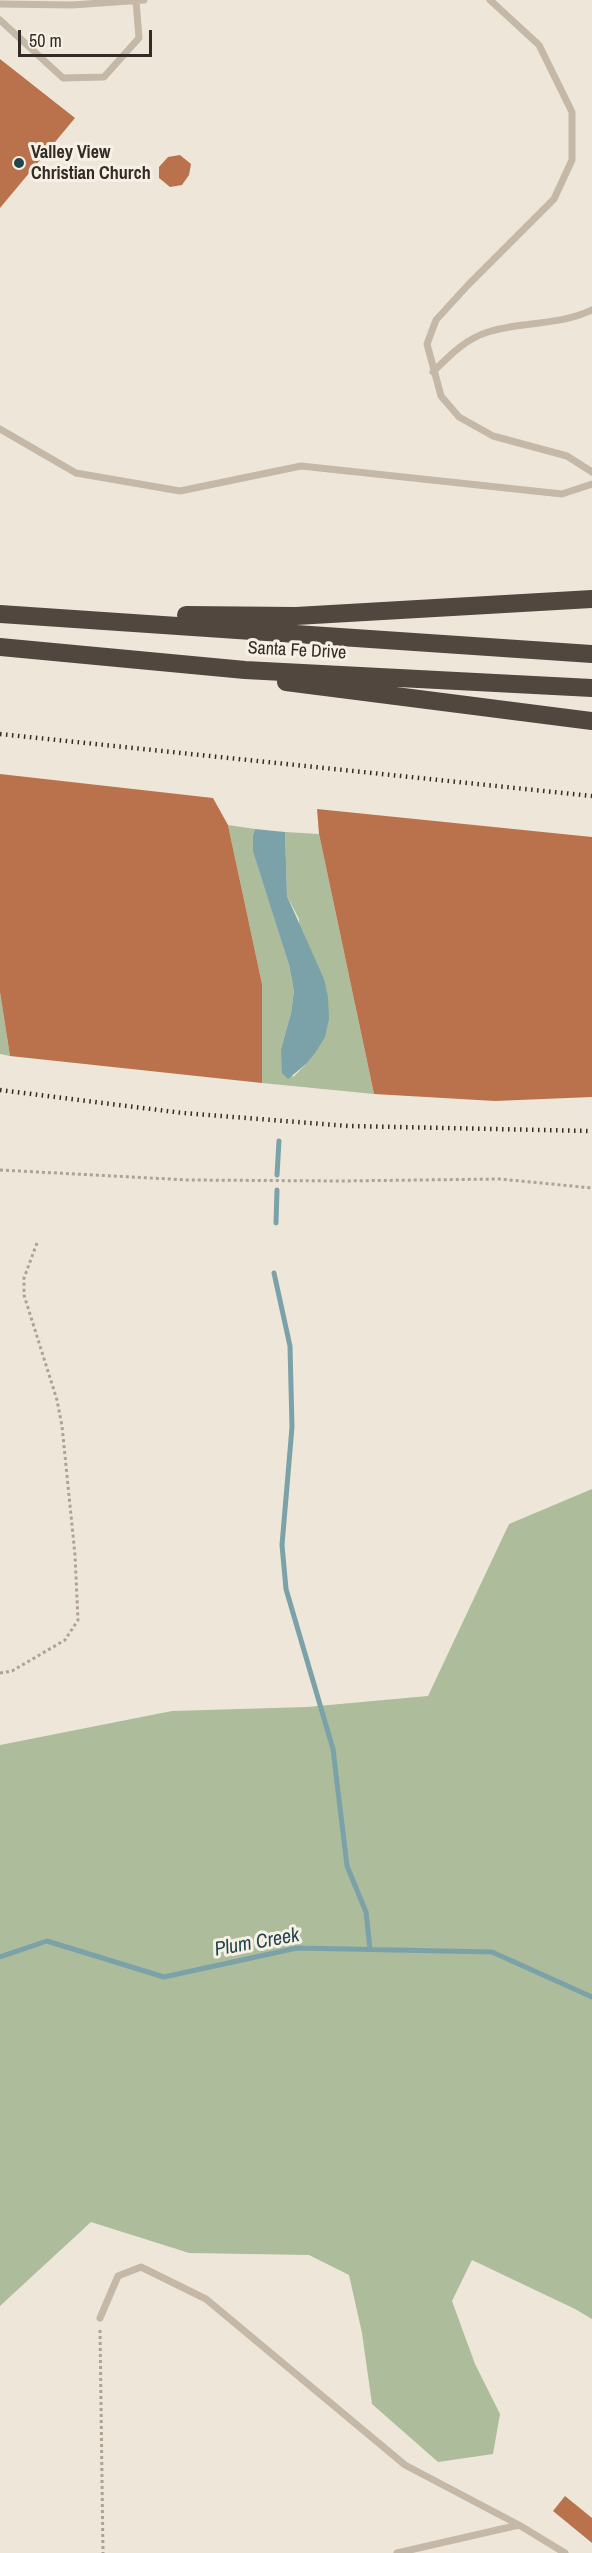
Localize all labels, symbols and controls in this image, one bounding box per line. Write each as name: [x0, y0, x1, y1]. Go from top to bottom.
scale bar: [21, 18, 154, 56]
text: 50 m: [29, 28, 62, 53]
place label: Valley View Christian Church: [31, 142, 151, 184]
marker: Valley View Christian Church: [12, 156, 26, 170]
street label: Santa Fe Drive: [247, 638, 347, 664]
water label: Plum Creek: [213, 1924, 301, 1962]

